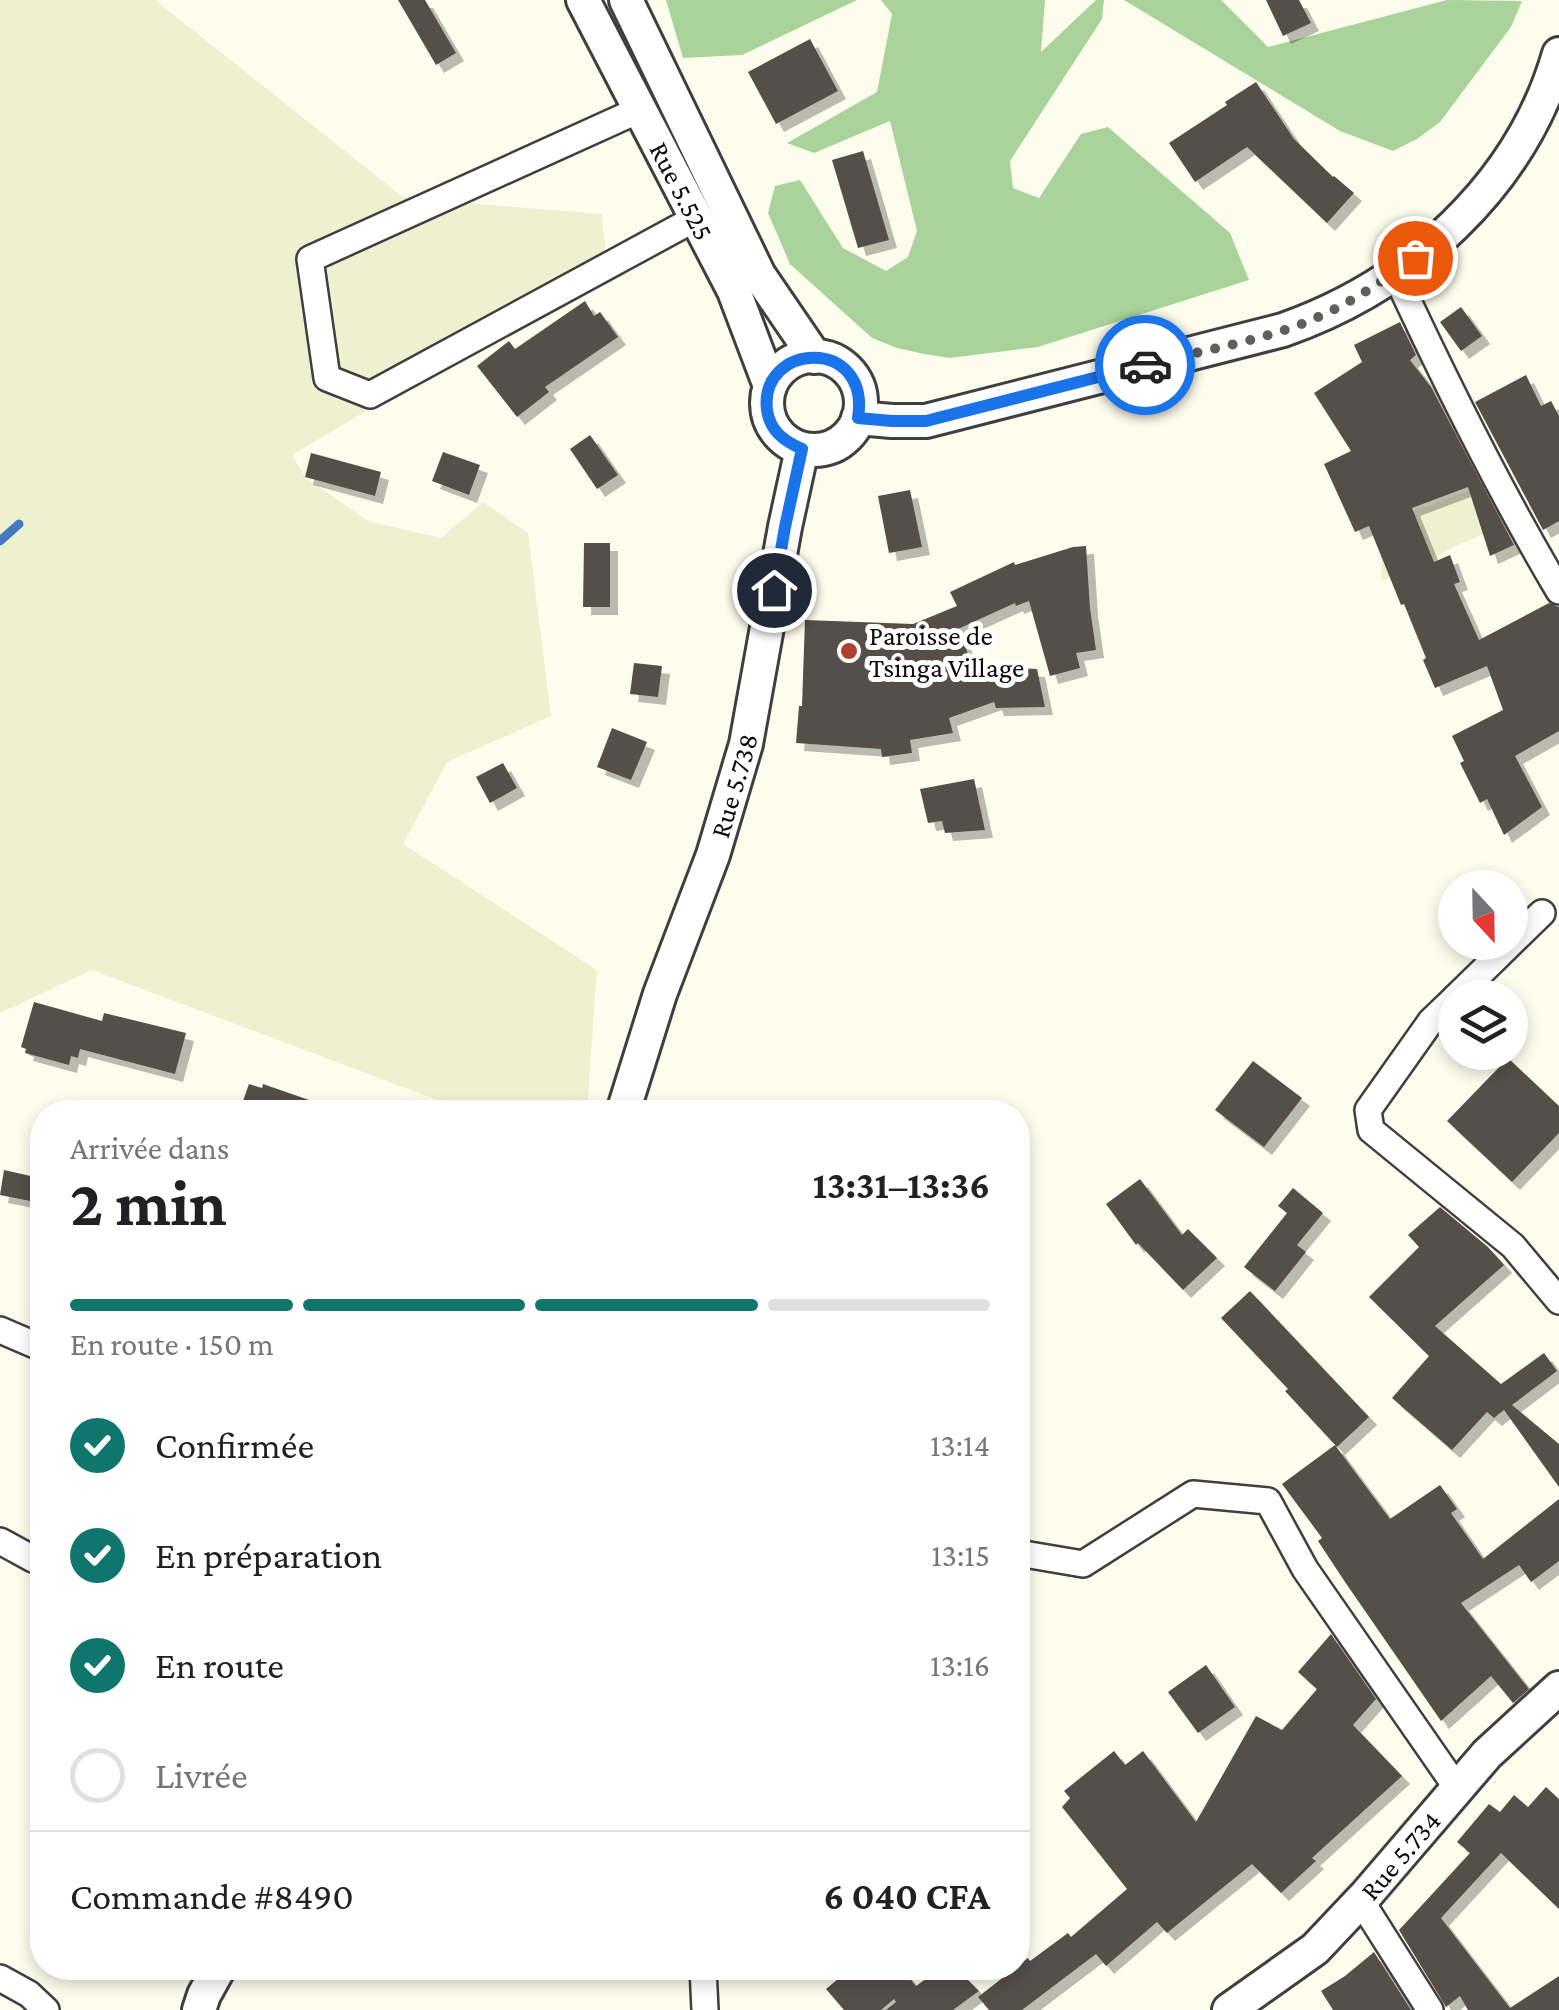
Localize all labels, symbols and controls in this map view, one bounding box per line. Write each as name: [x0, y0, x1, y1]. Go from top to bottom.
street label: Rue 5.525: [643, 137, 720, 245]
pin: [1373, 216, 1458, 301]
icon: bag: [1388, 231, 1443, 286]
courier: [1095, 315, 1195, 415]
icon: car: [1118, 338, 1173, 393]
pin: [732, 548, 817, 633]
icon: home: [747, 563, 802, 618]
place label: Paroisse de Tsinga Village: [869, 620, 1024, 683]
marker: Paroisse de Tsinga Village: [838, 640, 860, 662]
street label: Rue 5.738: [704, 731, 764, 841]
north arrow: [1438, 870, 1528, 960]
map controls: [1438, 870, 1528, 1070]
button: layers: [1438, 980, 1528, 1070]
text: Arrivée dans: [70, 1130, 229, 1166]
text: 13:31–13:36: [813, 1164, 990, 1206]
text: 2 min: [70, 1167, 227, 1239]
text: En route · 150 m: [70, 1326, 274, 1362]
icon: check: [70, 1418, 125, 1473]
text: Confirmée: [155, 1424, 314, 1466]
text: 13:14: [930, 1427, 990, 1463]
icon: check: [70, 1528, 125, 1583]
text: En préparation: [155, 1534, 382, 1576]
text: 13:15: [931, 1537, 990, 1573]
icon: check: [70, 1638, 125, 1693]
text: En route: [155, 1644, 284, 1686]
text: 13:16: [930, 1647, 990, 1683]
text: Livrée: [155, 1754, 248, 1796]
street label: Rue 5.734: [1354, 1805, 1447, 1906]
text: Commande #8490: [70, 1875, 354, 1917]
text: 6 040 CFA: [823, 1875, 990, 1917]

